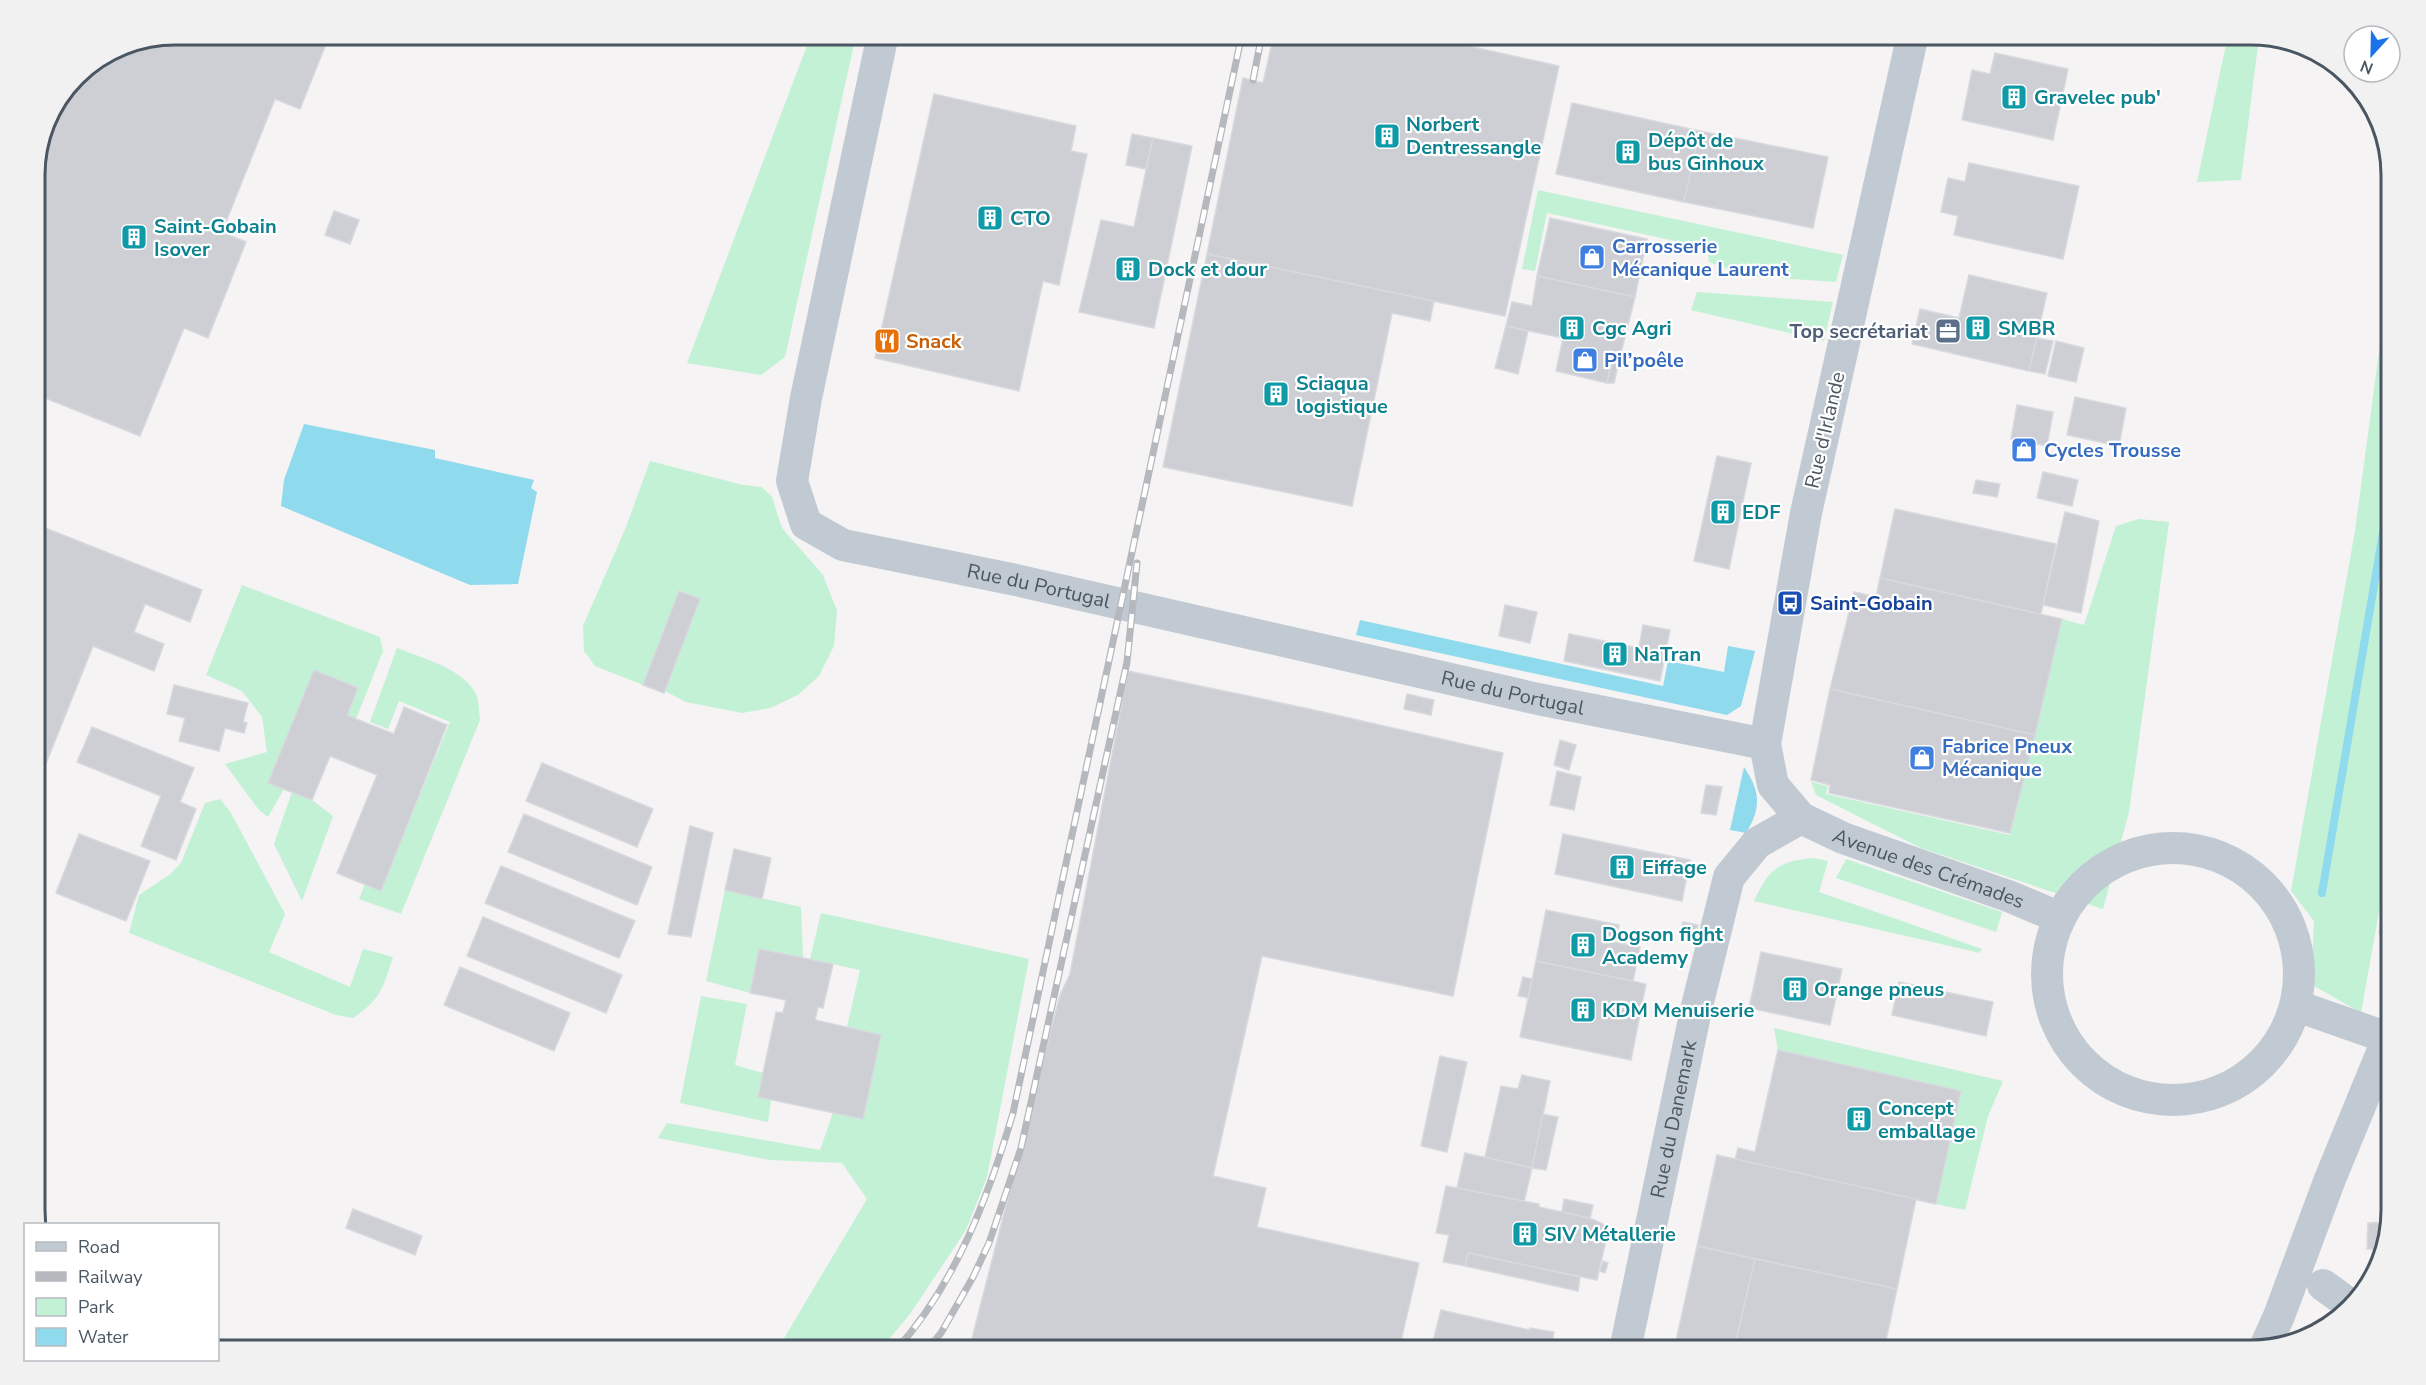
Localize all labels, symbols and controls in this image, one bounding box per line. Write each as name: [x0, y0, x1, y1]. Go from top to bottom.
north arrow: [2342, 24, 2402, 84]
text: N: [2357, 55, 2376, 79]
building icon: Gravelec pub': [1999, 82, 2029, 112]
place label: Gravelec pub': [2034, 84, 2161, 111]
place label: Norbert Dentressangle: [1406, 111, 1541, 161]
building icon: Norbert Dentressangle: [1372, 121, 1402, 151]
place label: Dépôt de bus Ginhoux: [1648, 127, 1765, 177]
building icon: Dépôt de bus Ginhoux: [1613, 137, 1643, 167]
building icon: CTO: [975, 203, 1005, 233]
place label: CTO: [1010, 205, 1051, 232]
place label: Saint-Gobain Isover: [154, 213, 277, 263]
building icon: Saint-Gobain Isover: [119, 222, 149, 252]
place label: Carrosserie Mécanique Laurent: [1612, 233, 1789, 283]
shop icon: Carrosserie Mécanique Laurent: [1577, 242, 1607, 272]
building icon: Dock et dour: [1113, 254, 1143, 284]
place label: Dock et dour: [1148, 256, 1267, 283]
building icon: Cgc Agri: [1557, 313, 1587, 343]
building icon: SMBR: [1963, 313, 1993, 343]
place label: Cgc Agri: [1592, 315, 1672, 342]
place label: SMBR: [1998, 315, 2056, 342]
office icon: Top secrétariat: [1933, 316, 1963, 346]
place label: Top secrétariat: [1790, 318, 1928, 345]
restaurant icon: Snack: [872, 326, 902, 356]
place label: Snack: [906, 328, 963, 355]
shop icon: Pil’poêle: [1570, 345, 1600, 375]
place label: Pil’poêle: [1604, 347, 1684, 374]
street label: Rue d'Irlande: [1798, 369, 1852, 491]
place label: Sciaqua logistique: [1296, 370, 1388, 420]
building icon: Sciaqua logistique: [1261, 379, 1291, 409]
shop icon: Cycles Trousse: [2009, 435, 2039, 465]
place label: Cycles Trousse: [2044, 437, 2181, 464]
building icon: EDF: [1708, 497, 1738, 527]
place label: EDF: [1742, 499, 1780, 526]
street label: Rue du Portugal: [965, 557, 1113, 615]
bus stop icon: Saint-Gobain: [1775, 588, 1805, 618]
place label: Saint-Gobain: [1810, 590, 1933, 617]
building icon: NaTran: [1600, 639, 1630, 669]
place label: NaTran: [1634, 641, 1701, 668]
street label: Rue du Portugal: [1439, 664, 1587, 721]
place label: Fabrice Pneux Mécanique: [1942, 733, 2073, 783]
shop icon: Fabrice Pneux Mécanique: [1907, 743, 1937, 773]
street label: Avenue des Crémades: [1829, 822, 2029, 915]
building icon: Eiffage: [1607, 852, 1637, 882]
place label: Eiffage: [1642, 854, 1707, 881]
place label: Dogson fight Academy: [1602, 921, 1723, 971]
building icon: Dogson fight Academy: [1568, 930, 1598, 960]
building icon: Orange pneus: [1780, 974, 1810, 1004]
place label: Orange pneus: [1814, 976, 1945, 1003]
building icon: KDM Menuiserie: [1568, 995, 1598, 1025]
place label: KDM Menuiserie: [1602, 997, 1754, 1024]
street label: Rue du Danemark: [1644, 1037, 1703, 1200]
place label: Concept emballage: [1878, 1095, 1976, 1145]
building icon: Concept emballage: [1844, 1104, 1874, 1134]
building icon: SIV Métallerie: [1510, 1219, 1540, 1249]
place label: SIV Métallerie: [1544, 1221, 1676, 1248]
legend: [24, 1223, 219, 1361]
text: Road: [78, 1235, 120, 1259]
text: Railway: [78, 1265, 143, 1289]
text: Park: [78, 1295, 115, 1319]
text: Water: [78, 1325, 129, 1349]

